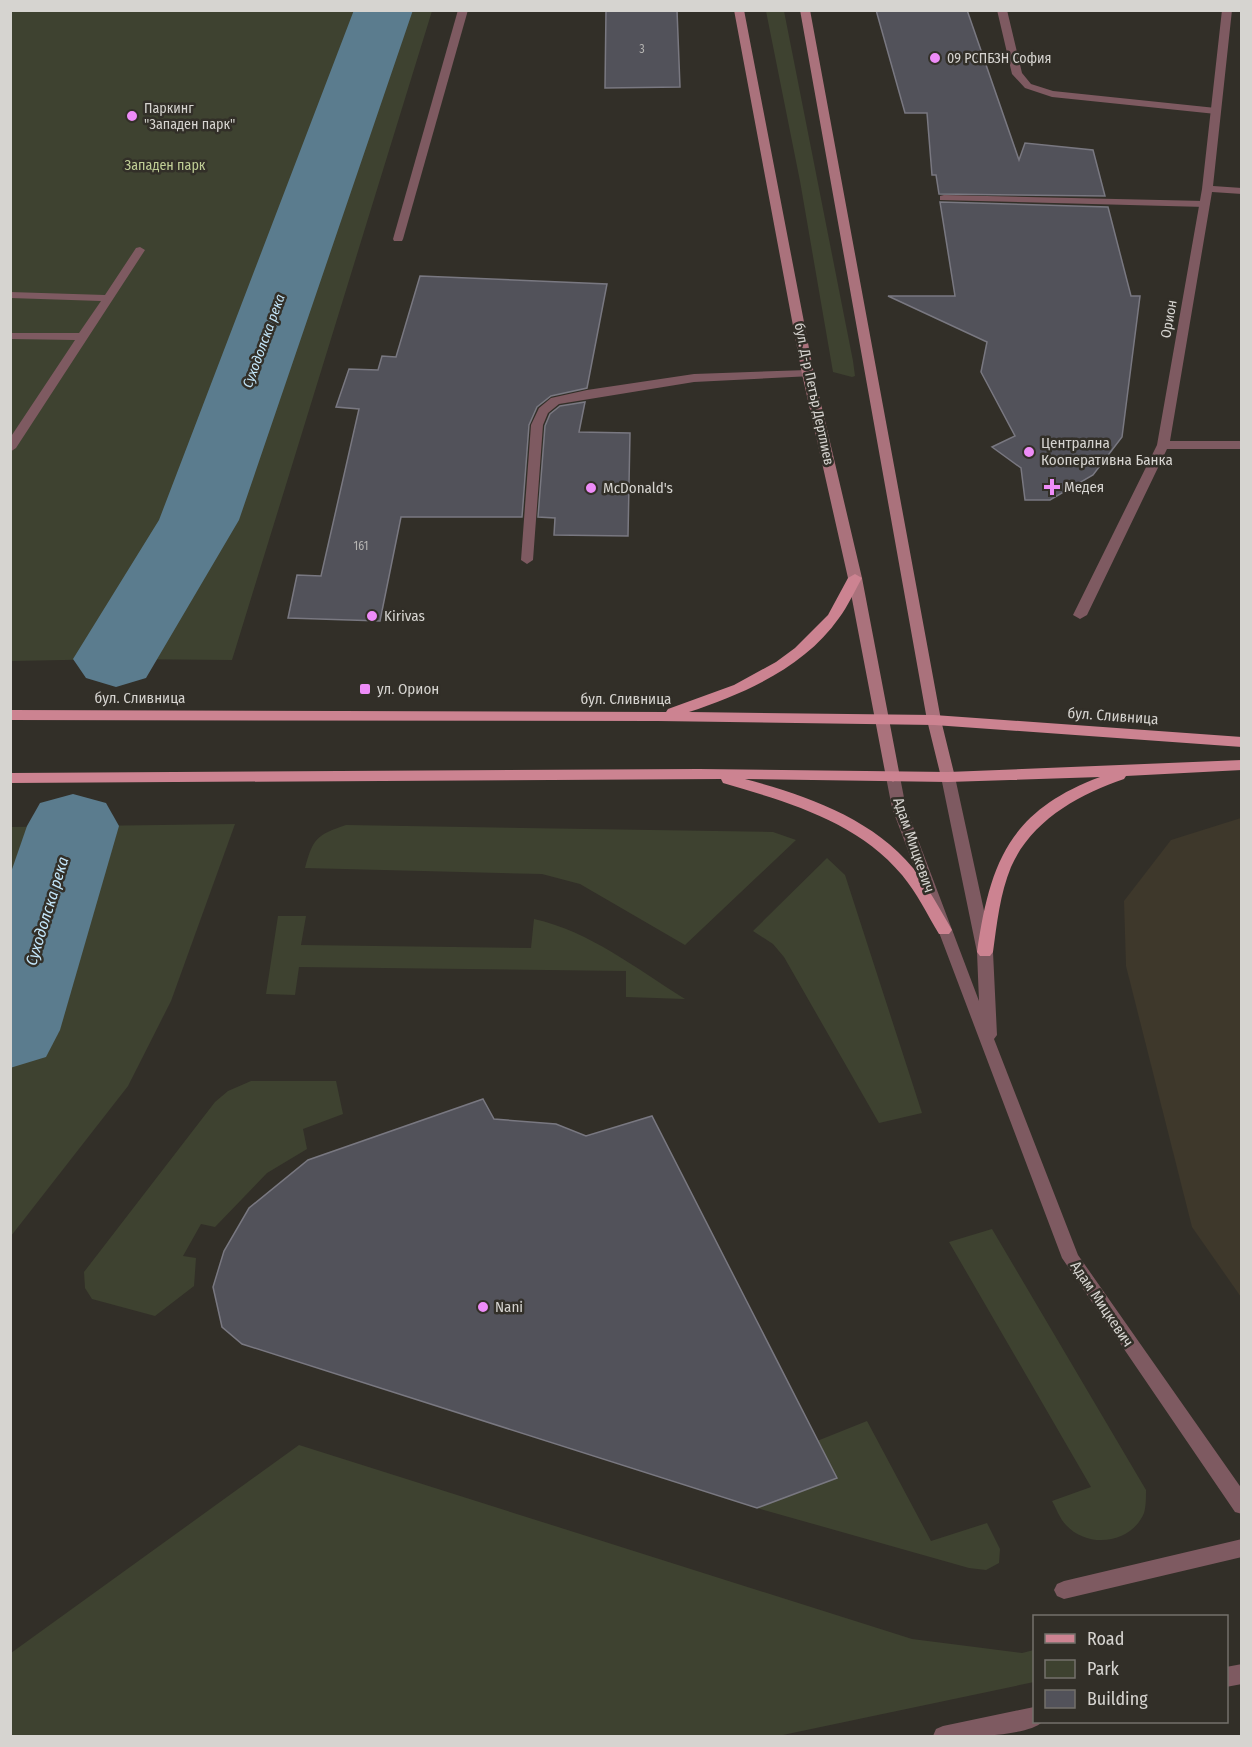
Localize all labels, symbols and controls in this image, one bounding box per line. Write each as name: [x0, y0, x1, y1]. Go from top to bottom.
house number: 3: [639, 42, 645, 56]
place label: 09 РСПБЗН София: [947, 50, 1051, 67]
marker: 09 РСПБЗН София: [928, 51, 942, 65]
place label: Паркинг "Западен парк": [144, 100, 235, 133]
marker: Паркинг "Западен парк": [125, 109, 139, 123]
park label: Западен парк: [125, 157, 206, 174]
water label: Суходолска река: [239, 292, 289, 390]
street label: Орион: [1157, 299, 1181, 339]
street label: бул. Д-р Петър Дертлиев: [791, 321, 837, 467]
place label: Централна Кооперативна Банка: [1041, 434, 1173, 469]
marker: Централна Кооперативна Банка: [1022, 445, 1036, 459]
place label: Медея: [1064, 478, 1104, 496]
place label: McDonald's: [603, 479, 673, 497]
marker: Медея: [1045, 480, 1059, 494]
marker: McDonald's: [584, 481, 598, 495]
house number: 161: [354, 539, 368, 553]
place label: Kirivas: [384, 607, 425, 625]
marker: Kirivas: [365, 609, 379, 623]
place label: ул. Орион: [377, 680, 439, 698]
marker: ул. Орион: [358, 682, 372, 696]
street label: бул. Сливница: [95, 689, 185, 707]
street label: бул. Сливница: [581, 690, 671, 708]
street label: бул. Сливница: [1067, 704, 1159, 728]
street label: Адам Мицкевич: [889, 795, 939, 895]
water label: Суходолска река: [21, 854, 73, 968]
street label: Адам Мицкевич: [1067, 1258, 1137, 1350]
place label: Nani: [495, 1298, 523, 1316]
marker: Nani: [476, 1300, 490, 1314]
legend: [1033, 1615, 1228, 1723]
text: Road: [1087, 1628, 1124, 1650]
text: Park: [1087, 1658, 1120, 1680]
text: Building: [1087, 1688, 1148, 1710]

